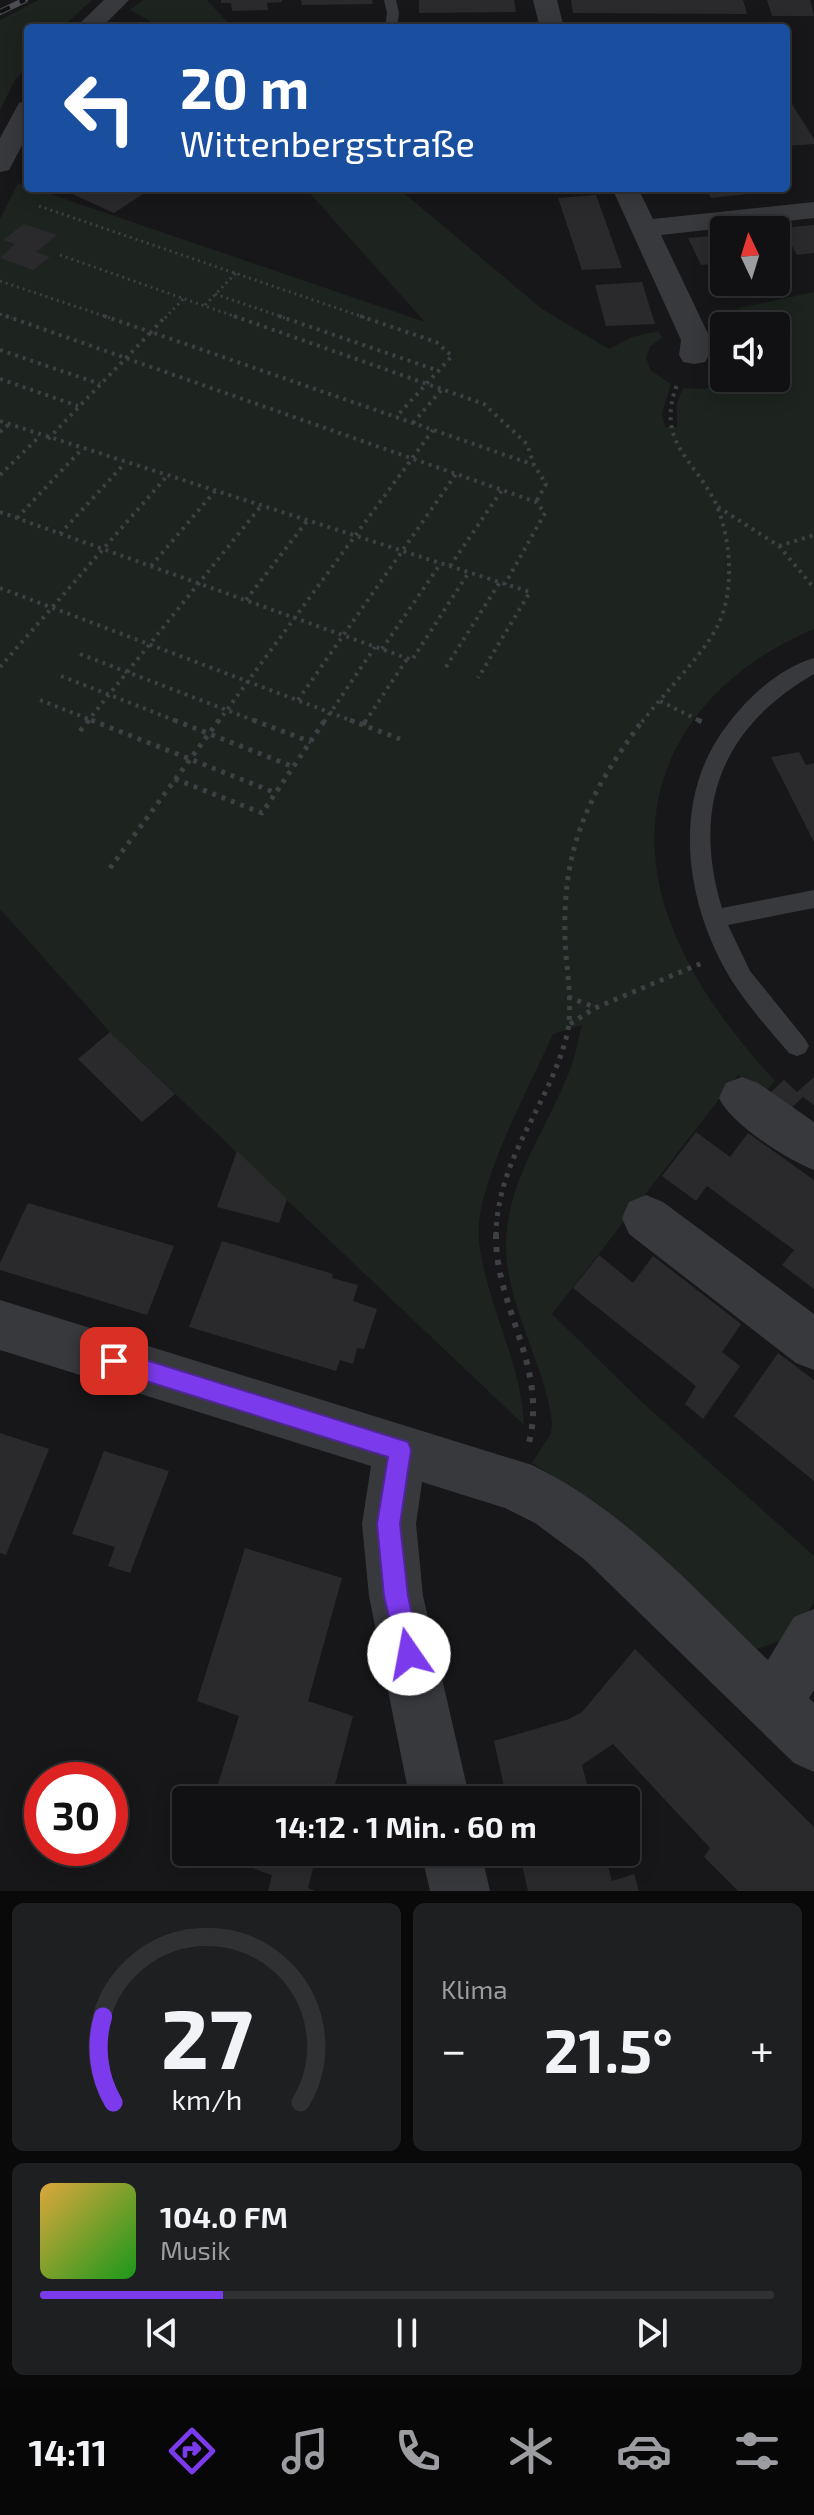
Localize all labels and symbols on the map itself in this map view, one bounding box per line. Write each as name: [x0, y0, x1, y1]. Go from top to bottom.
north arrow: [710, 216, 790, 296]
pin: [80, 1327, 148, 1395]
position arrow: [367, 1612, 451, 1696]
speed limit sign: 30: [24, 1762, 128, 1866]

